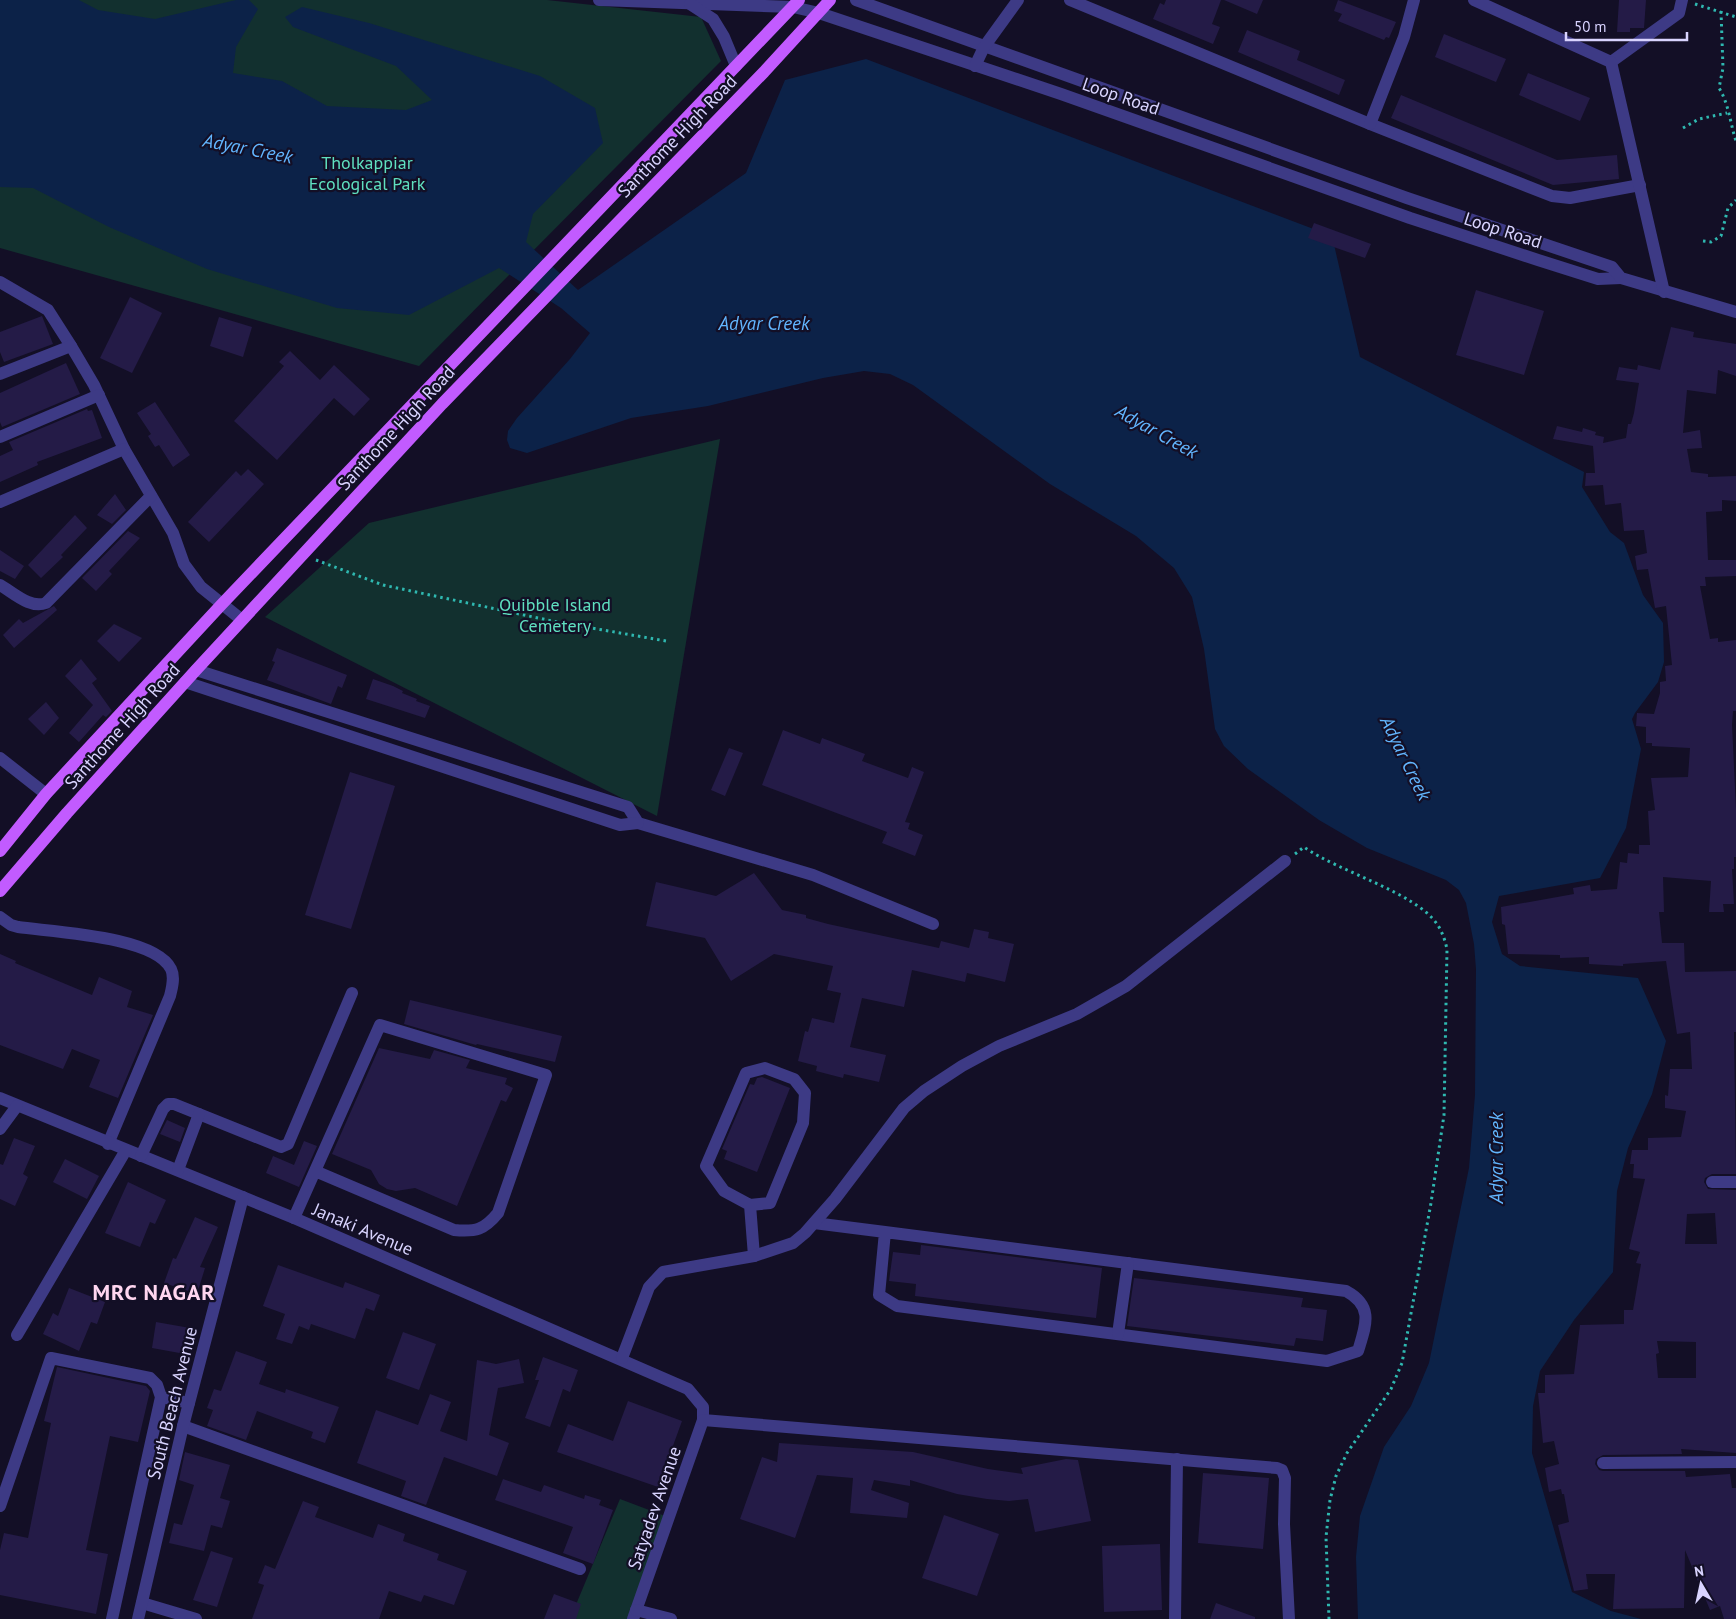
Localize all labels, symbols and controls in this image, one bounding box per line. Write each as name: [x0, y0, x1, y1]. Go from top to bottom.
scale bar: [1566, 10, 1687, 42]
text: 50 m: [1574, 17, 1607, 36]
street label: Santhome High Road: [613, 70, 741, 202]
street label: Loop Road: [1079, 72, 1163, 120]
water label: Adyar Creek: [200, 127, 296, 169]
park label: Tholkappiar Ecological Park: [309, 151, 426, 195]
street label: Loop Road: [1461, 207, 1545, 253]
water label: Adyar Creek: [718, 311, 811, 335]
street label: Santhome High Road: [332, 361, 460, 495]
water label: Adyar Creek: [1111, 398, 1204, 464]
park label: Quibble Island Cemetery: [499, 593, 611, 637]
street label: Santhome High Road: [59, 658, 185, 794]
water label: Adyar Creek: [1375, 711, 1437, 805]
water label: Adyar Creek: [1484, 1111, 1508, 1204]
street label: Janaki Avenue: [308, 1197, 417, 1260]
district label: MRC NAGAR: [92, 1278, 216, 1306]
street label: South Beach Avenue: [142, 1324, 202, 1482]
street label: Satyadev Avenue: [622, 1443, 686, 1573]
north arrow: [1676, 1559, 1726, 1609]
text: N: [1693, 1562, 1705, 1581]

